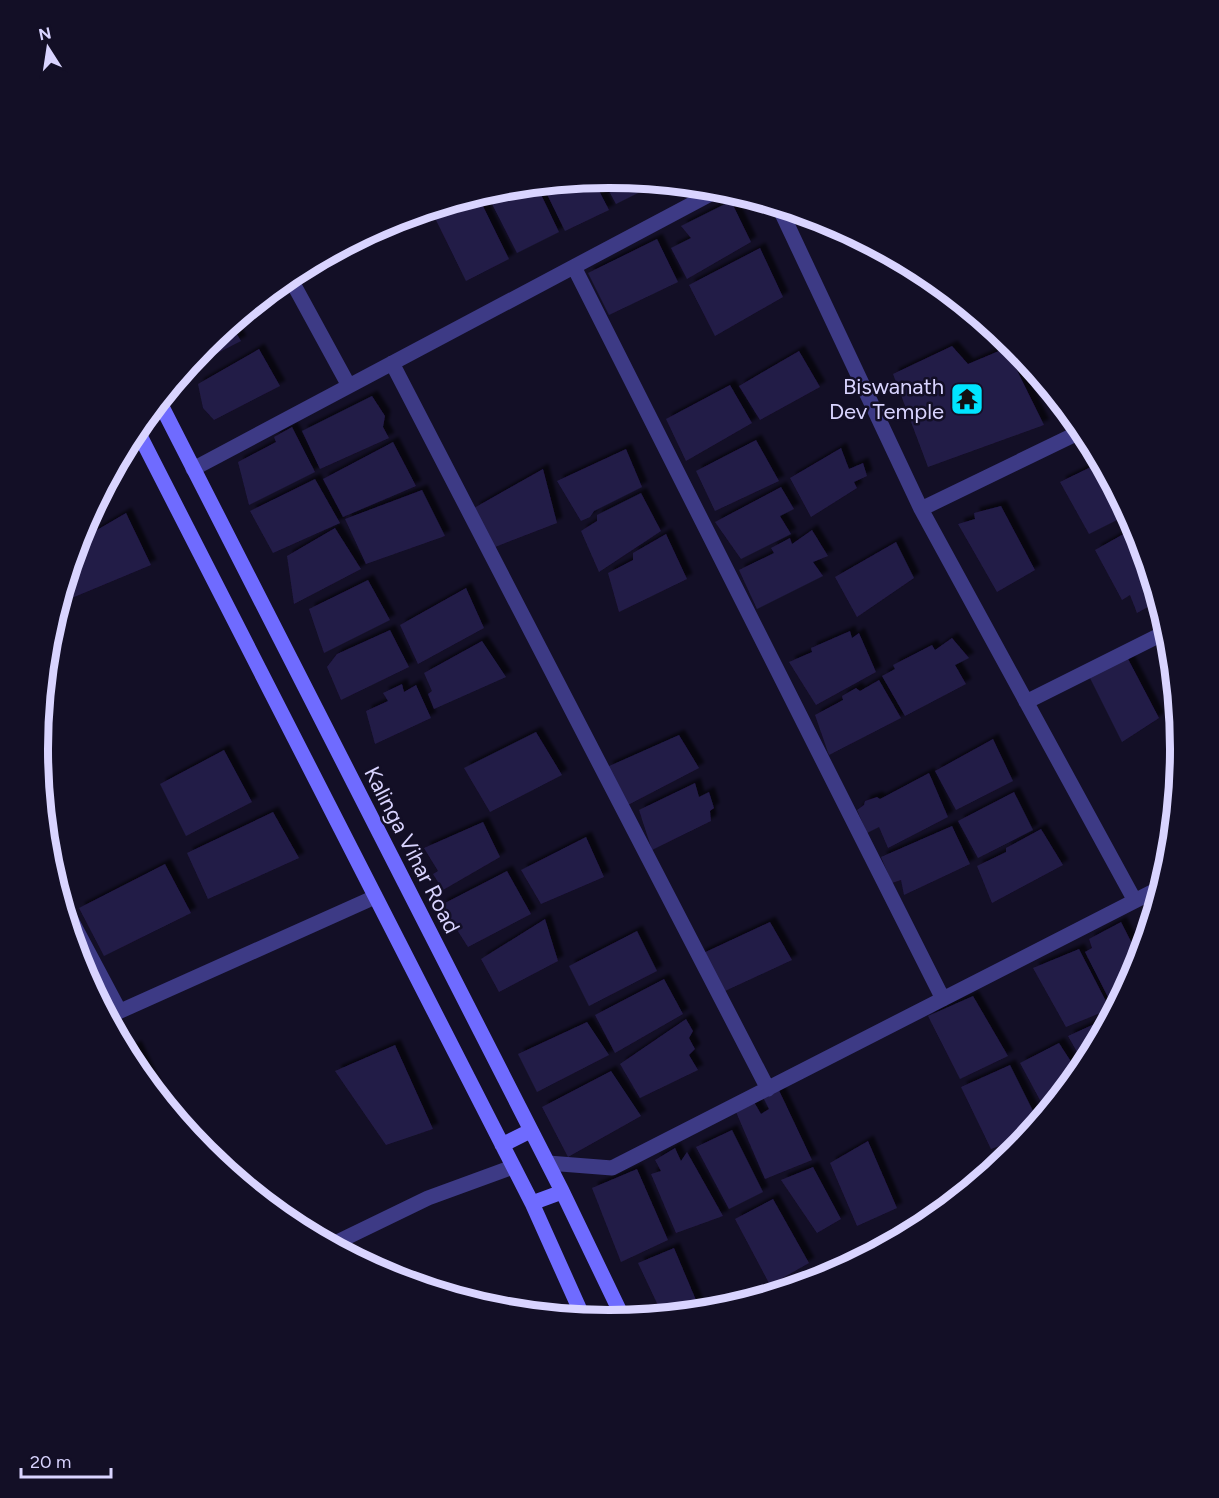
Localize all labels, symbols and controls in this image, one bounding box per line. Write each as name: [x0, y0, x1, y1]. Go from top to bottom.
north arrow: [18, 18, 78, 78]
text: N: [37, 23, 53, 44]
place label: Biswanath Dev Temple: [829, 373, 944, 425]
temple icon: Biswanath Dev Temple: [949, 381, 985, 417]
street label: Kalinga Vihar Road: [358, 762, 466, 938]
scale bar: [21, 1441, 111, 1479]
text: 20 m: [30, 1451, 71, 1473]

